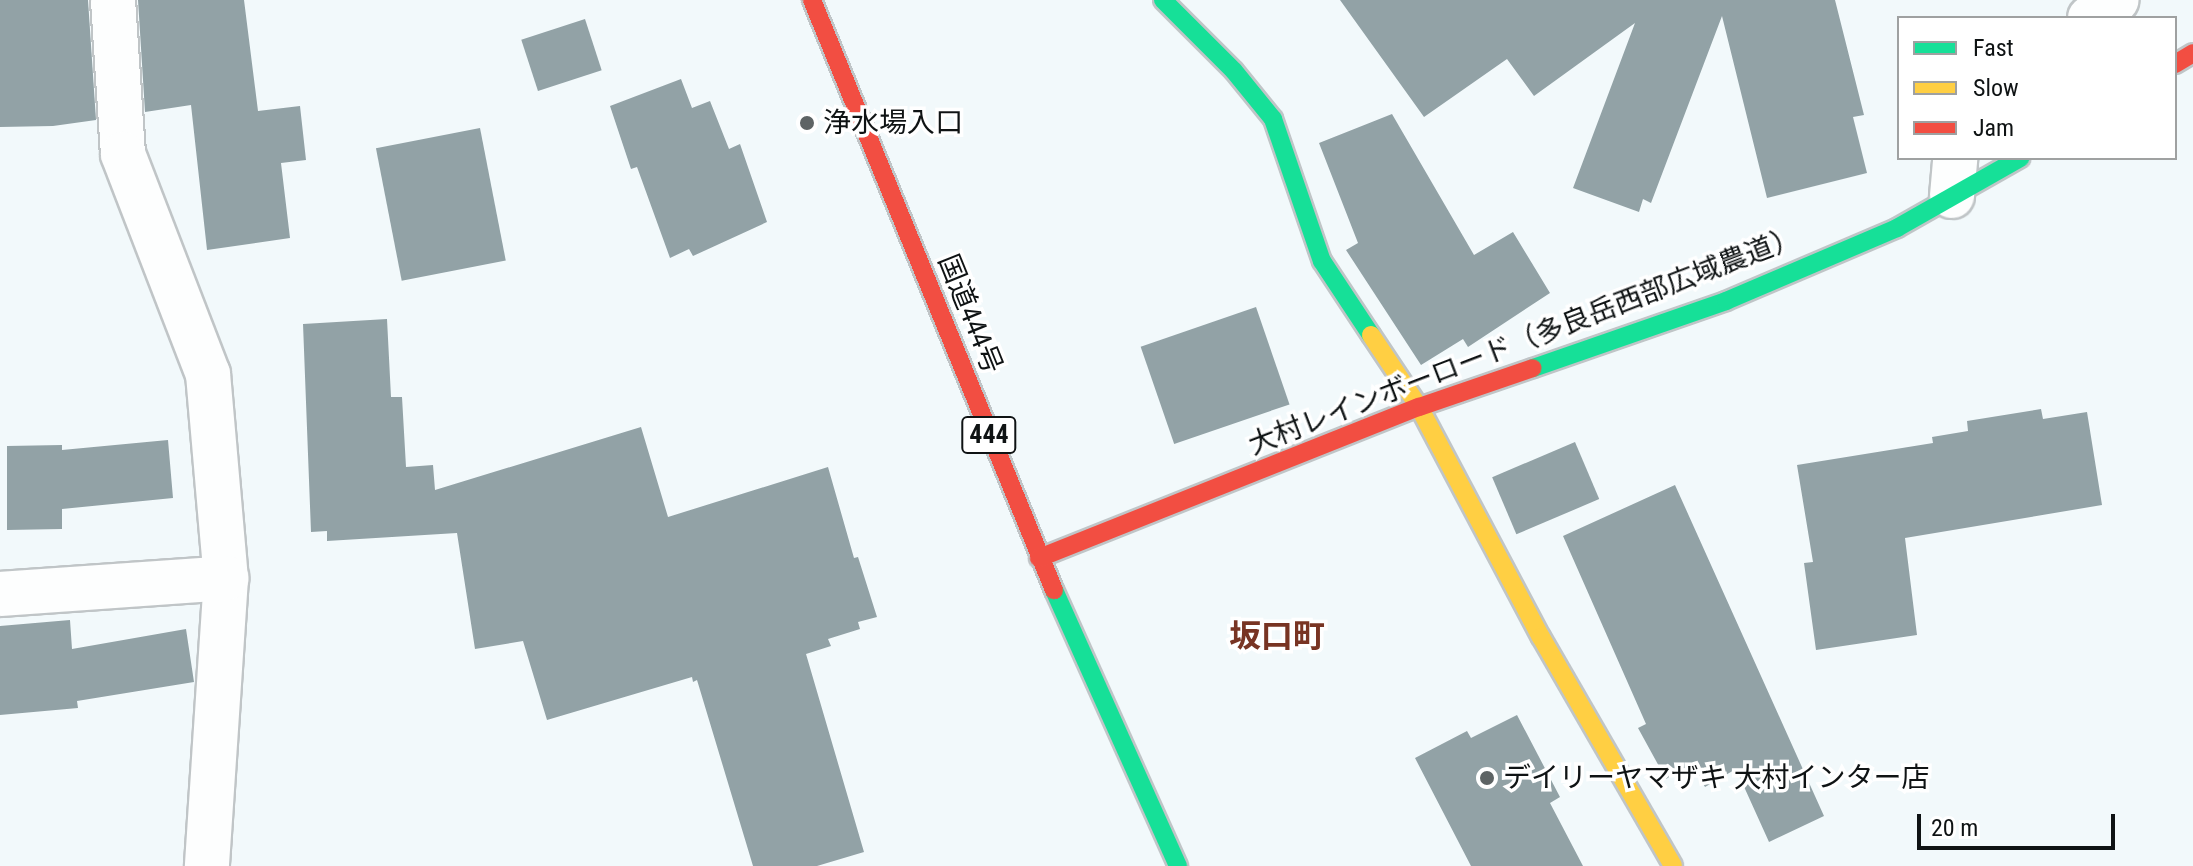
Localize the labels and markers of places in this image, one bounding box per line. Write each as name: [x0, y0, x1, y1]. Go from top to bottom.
place label: 浄水場入口: [823, 106, 963, 140]
marker: 浄水場入口: [798, 114, 816, 132]
place label: デイリーヤマザキ 大村インター店: [1503, 761, 1929, 795]
marker: デイリーヤマザキ 大村インター店: [1478, 769, 1496, 787]

